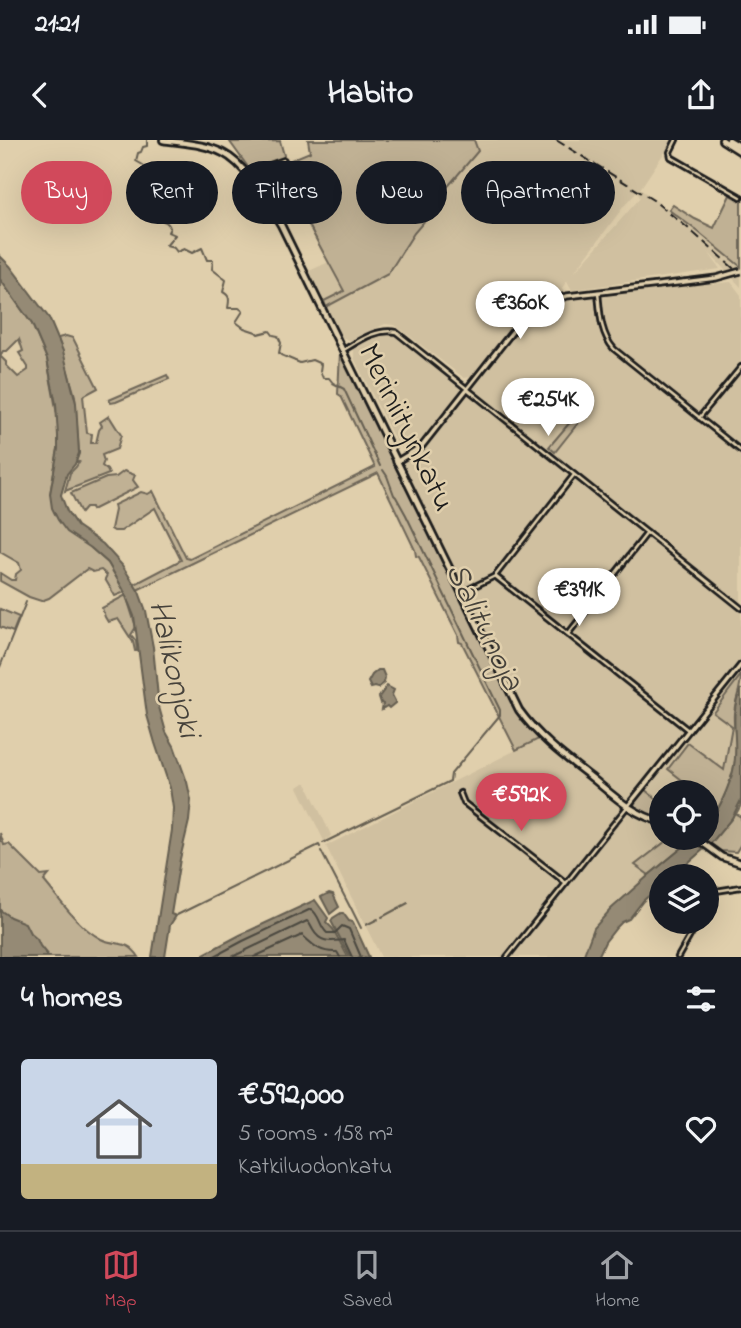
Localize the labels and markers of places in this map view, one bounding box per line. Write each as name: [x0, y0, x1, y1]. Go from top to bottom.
pin: €360K: [471, 282, 569, 341]
pin: €254K: [499, 378, 597, 438]
pin: €391K: [530, 568, 628, 628]
pin: €592K: [472, 774, 570, 833]

